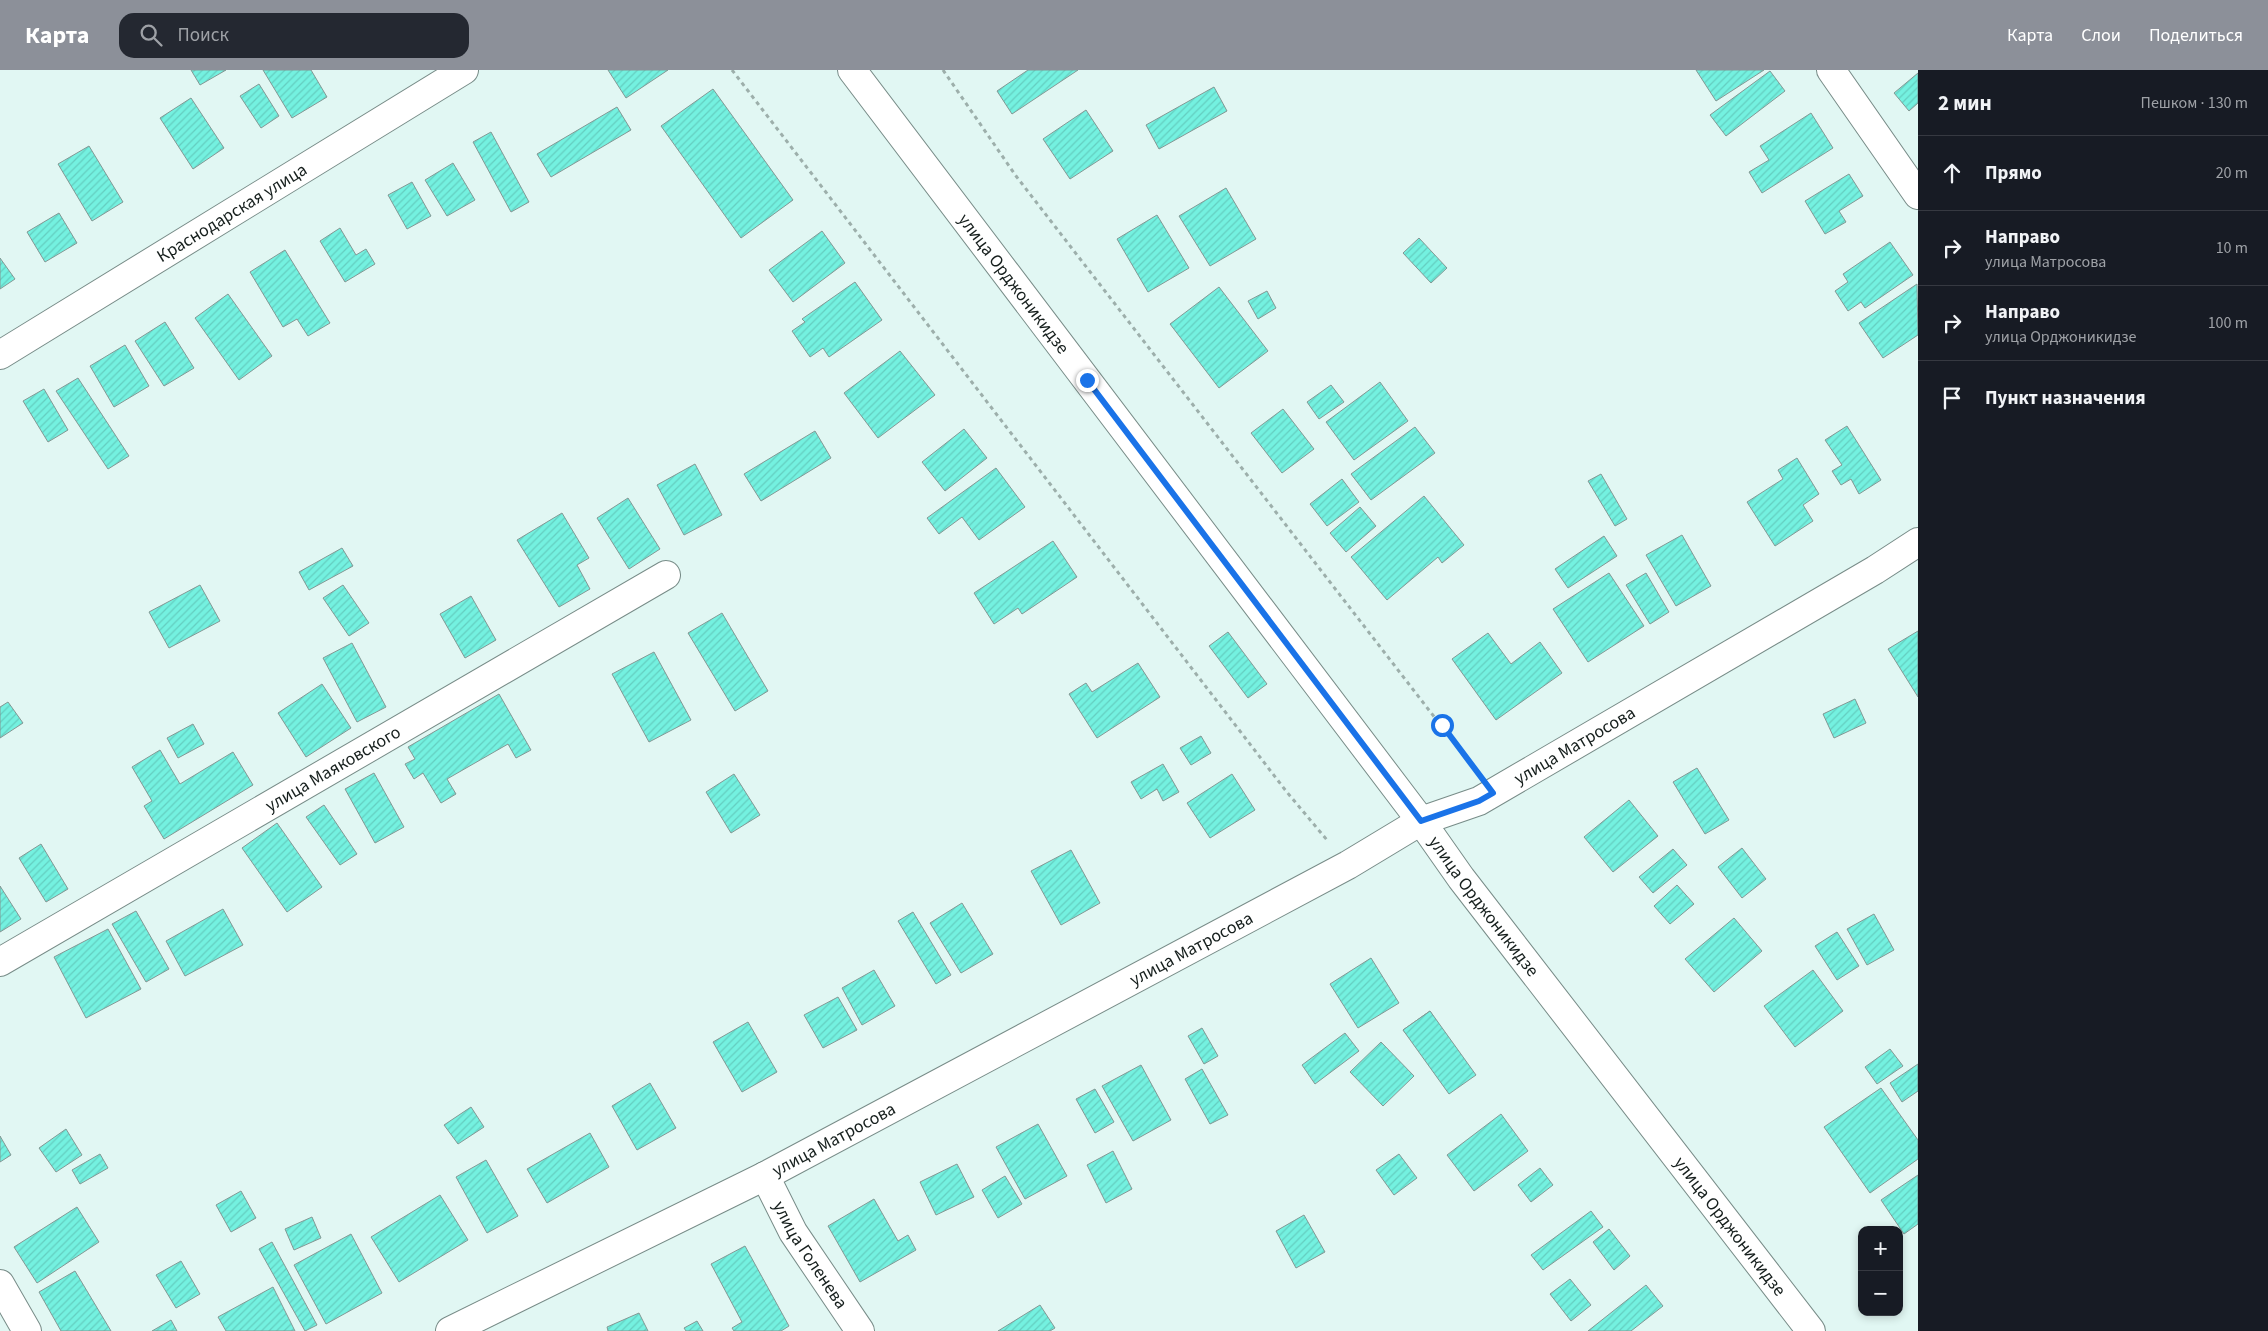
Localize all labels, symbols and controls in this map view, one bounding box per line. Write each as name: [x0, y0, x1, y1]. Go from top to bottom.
search box: [119, 13, 469, 58]
text: Карта: [25, 18, 89, 53]
icon: search: [137, 21, 165, 49]
text: Поиск: [177, 22, 229, 49]
text: Карта: [2007, 23, 2053, 48]
text: Слои: [2081, 23, 2121, 48]
text: Поделиться: [2149, 23, 2243, 48]
text: 2 мин: [1938, 88, 1992, 118]
text: Пешком · 130 m: [2141, 92, 2248, 114]
street label: Краснодарская улица: [152, 157, 312, 269]
icon: ahead: [1938, 159, 1966, 187]
text: Прямо: [1985, 160, 2042, 187]
text: 20 m: [2216, 162, 2248, 184]
street label: улица Орджоникидзе: [952, 208, 1075, 359]
text: Направо: [1985, 224, 2060, 251]
icon: right: [1938, 234, 1966, 262]
text: 10 m: [2216, 237, 2248, 259]
text: улица Матросова: [1985, 251, 2106, 273]
text: Направо: [1985, 299, 2060, 326]
icon: right: [1938, 309, 1966, 337]
text: 100 m: [2208, 312, 2248, 334]
text: улица Орджоникидзе: [1985, 326, 2136, 348]
route end: [1076, 369, 1099, 392]
icon: arrive: [1938, 384, 1966, 412]
text: Пункт назначения: [1985, 385, 2146, 412]
street label: улица Матросова: [1509, 700, 1640, 791]
route start: [1431, 714, 1454, 737]
street label: улица Маяковского: [261, 720, 405, 818]
street label: улица Орджоникидзе: [1422, 831, 1545, 982]
street label: улица Матросова: [1125, 906, 1257, 992]
street label: улица Матросова: [768, 1097, 900, 1183]
street label: улица Орджоникидзе: [1668, 1152, 1792, 1302]
street label: улица Голенева: [766, 1197, 853, 1314]
map controls: [1858, 1226, 1903, 1316]
button: +: [1858, 1226, 1903, 1271]
button: −: [1858, 1271, 1903, 1316]

